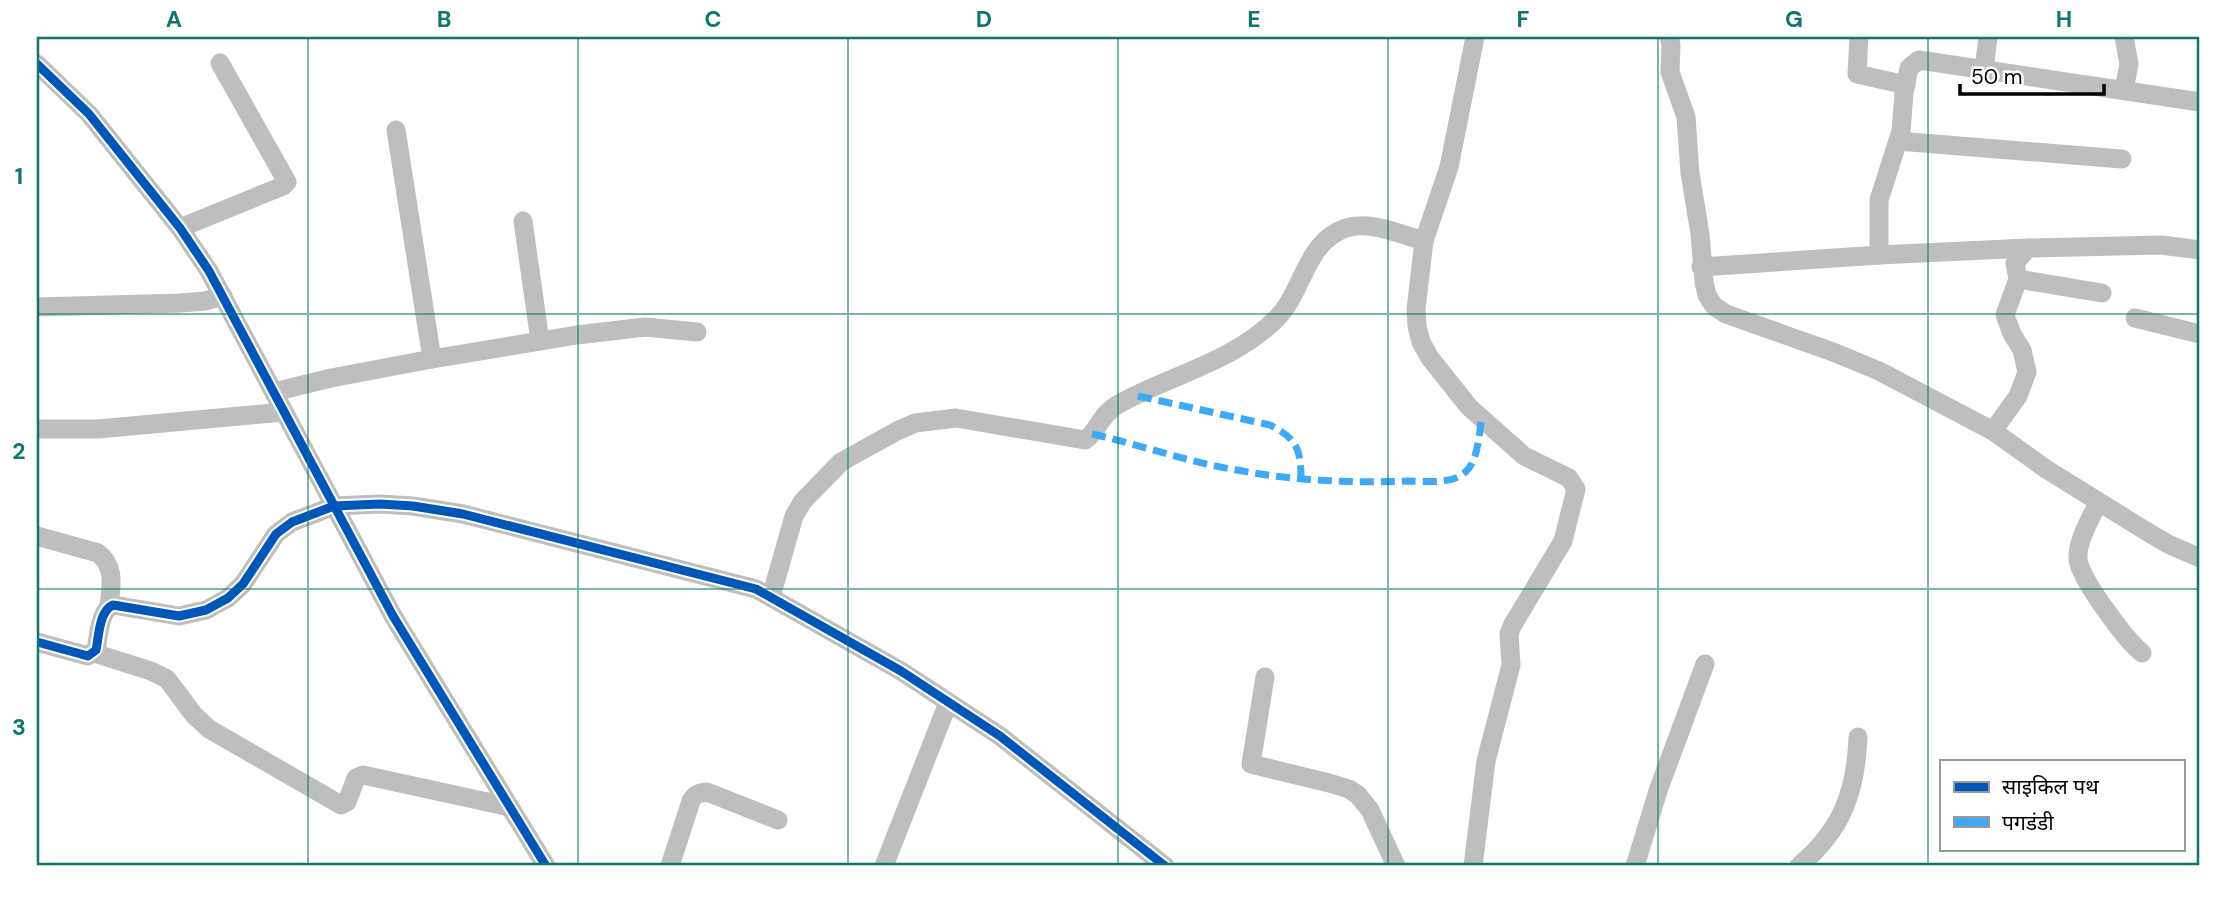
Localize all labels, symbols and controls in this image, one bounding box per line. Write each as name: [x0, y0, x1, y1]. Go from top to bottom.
text: A: [166, 4, 182, 34]
text: B: [437, 4, 451, 34]
text: C: [705, 4, 721, 34]
text: D: [976, 4, 992, 34]
text: E: [1247, 4, 1261, 34]
text: F: [1517, 4, 1530, 34]
text: G: [1785, 4, 1803, 34]
text: H: [2056, 4, 2072, 34]
scale bar: [1960, 52, 2104, 96]
text: 50 m: [1971, 63, 2022, 91]
text: 1: [15, 161, 23, 191]
text: 2: [12, 436, 26, 466]
text: 3: [12, 712, 26, 742]
legend: [1940, 760, 2184, 850]
text: साइकिल पथ: [2002, 773, 2099, 801]
text: पगडंडी: [2002, 809, 2054, 837]

